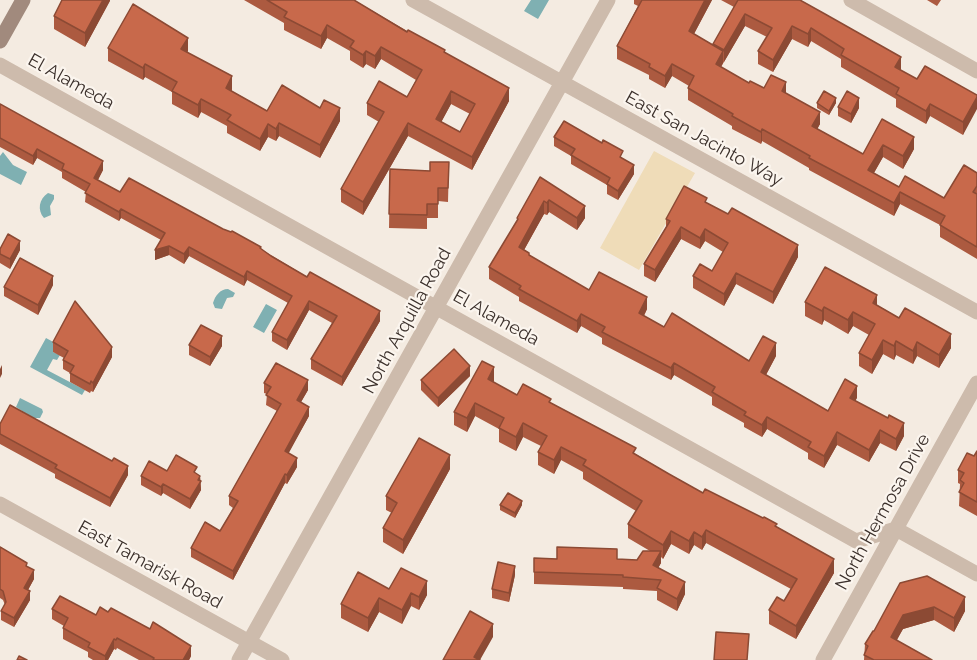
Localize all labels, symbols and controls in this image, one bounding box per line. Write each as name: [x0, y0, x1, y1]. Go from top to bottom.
street label: El Alameda: [24, 49, 118, 115]
street label: East San Jacinto Way: [621, 87, 787, 191]
street label: North Arquilla Road: [358, 244, 456, 398]
street label: El Alameda: [449, 285, 543, 351]
street label: North Hermosa Drive: [831, 430, 935, 594]
street label: East Tamarisk Road: [74, 516, 226, 614]

